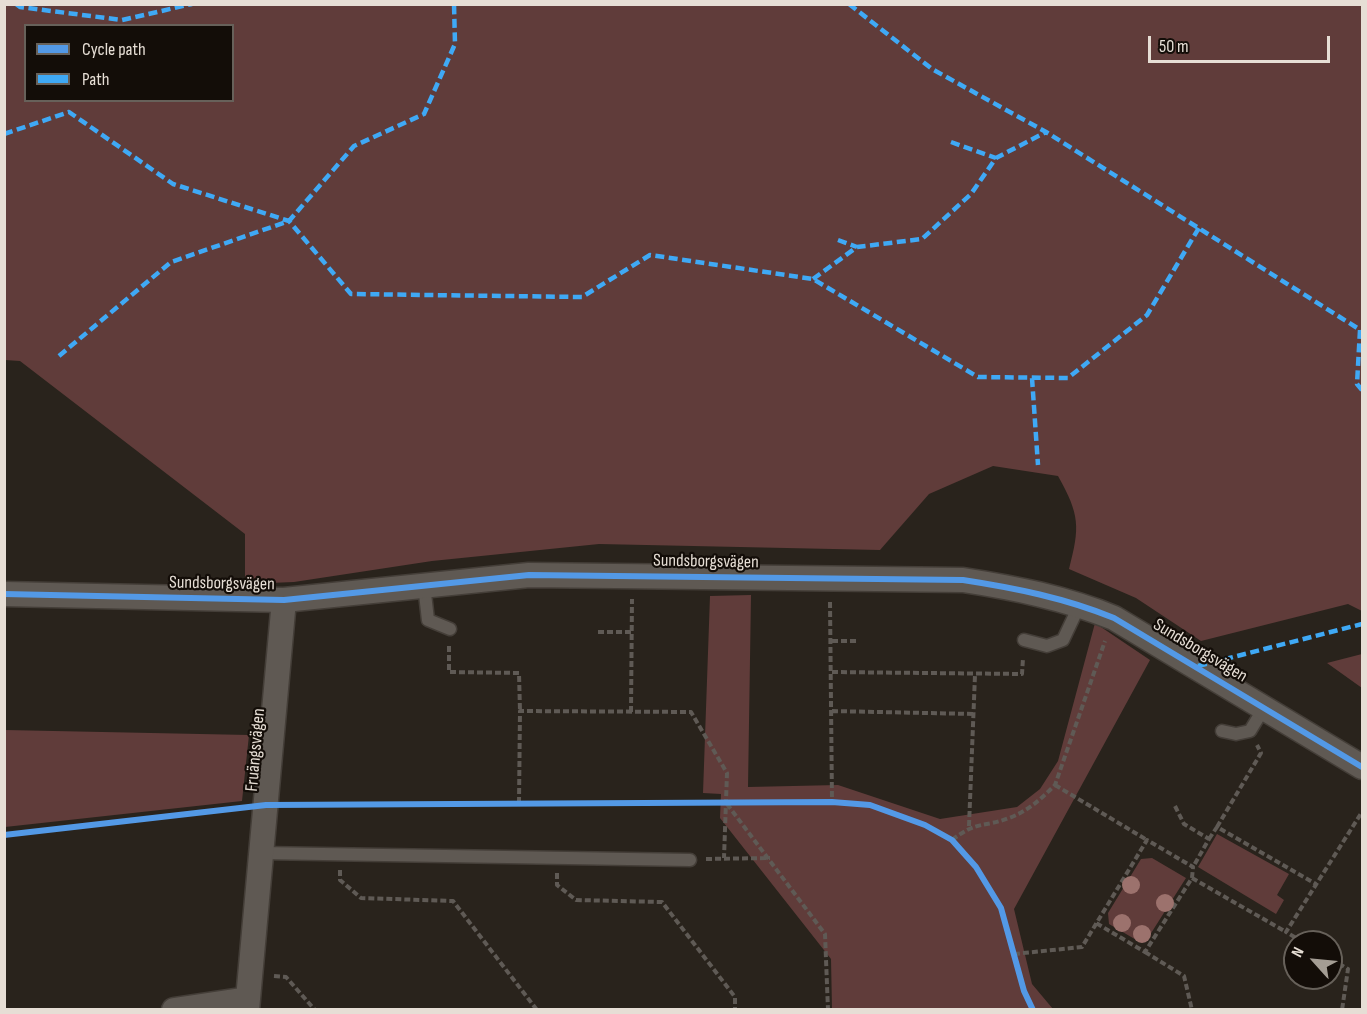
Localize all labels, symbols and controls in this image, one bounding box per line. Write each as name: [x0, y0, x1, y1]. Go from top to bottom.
legend: [24, 24, 234, 102]
scale bar: [1151, 24, 1332, 62]
text: 50 m: [1159, 36, 1189, 57]
text: Cycle path: [82, 39, 146, 60]
text: Path: [82, 69, 110, 90]
street label: Sundsborgsvägen: [653, 550, 759, 574]
street label: Sundsborgsvägen: [169, 572, 275, 596]
street label: Sundsborgsvägen: [1149, 615, 1251, 687]
street label: Fruängsvägen: [242, 708, 270, 792]
north arrow: [1283, 930, 1343, 990]
text: N: [1288, 944, 1309, 961]

